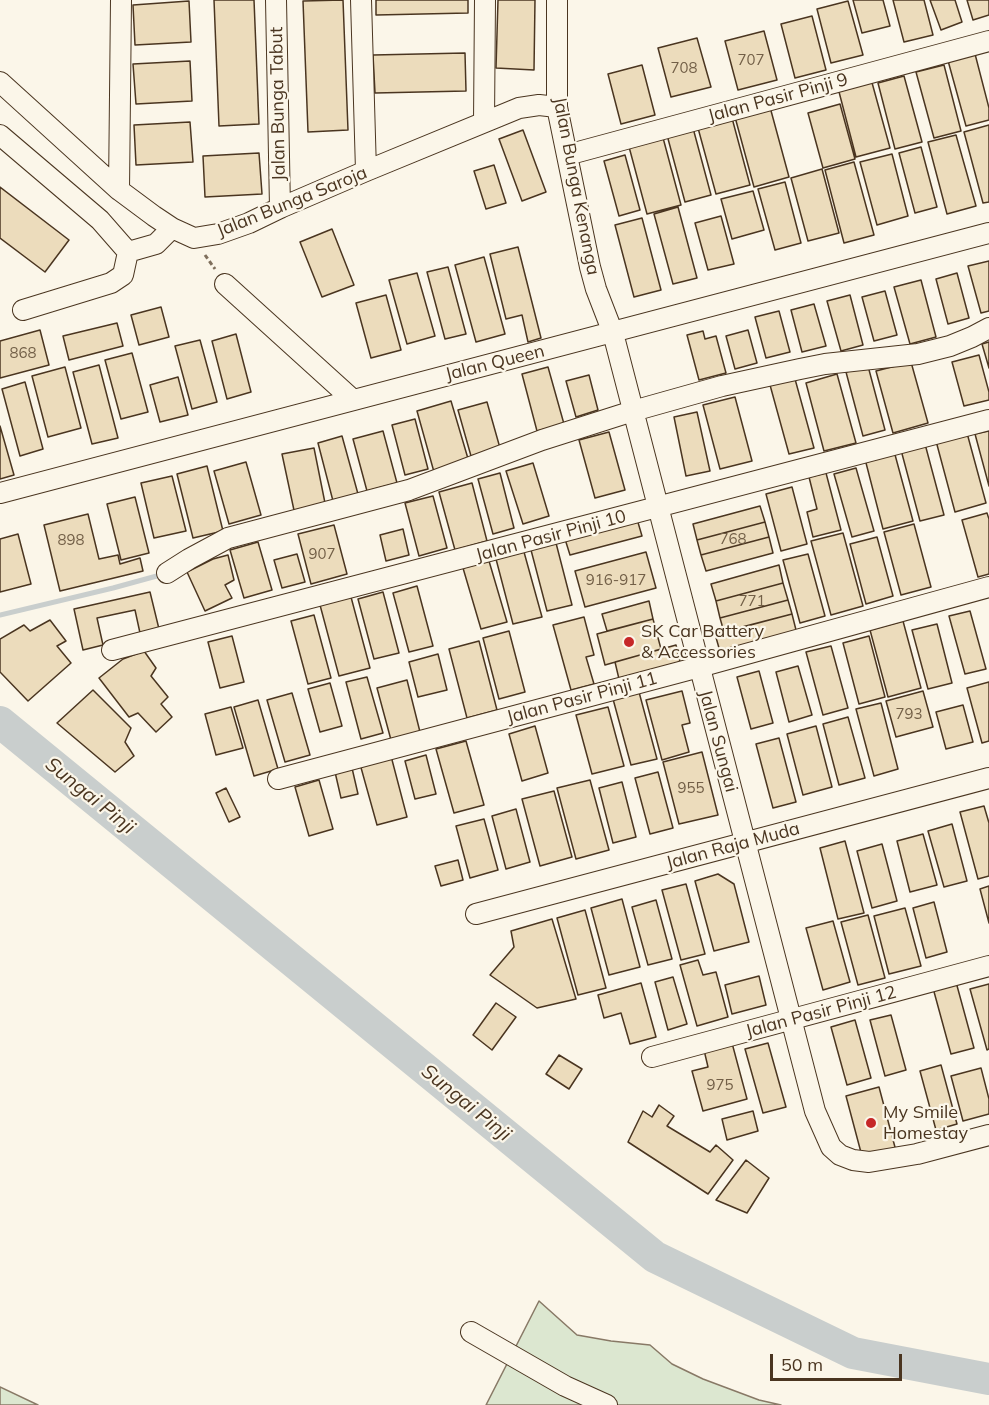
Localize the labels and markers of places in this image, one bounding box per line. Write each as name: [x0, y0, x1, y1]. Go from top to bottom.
place label: SK Car Battery & Accessories: [641, 621, 764, 664]
marker: SK Car Battery & Accessories: [622, 635, 636, 649]
place label: My Smile Homestay: [883, 1102, 968, 1144]
marker: My Smile Homestay: [864, 1116, 878, 1130]

